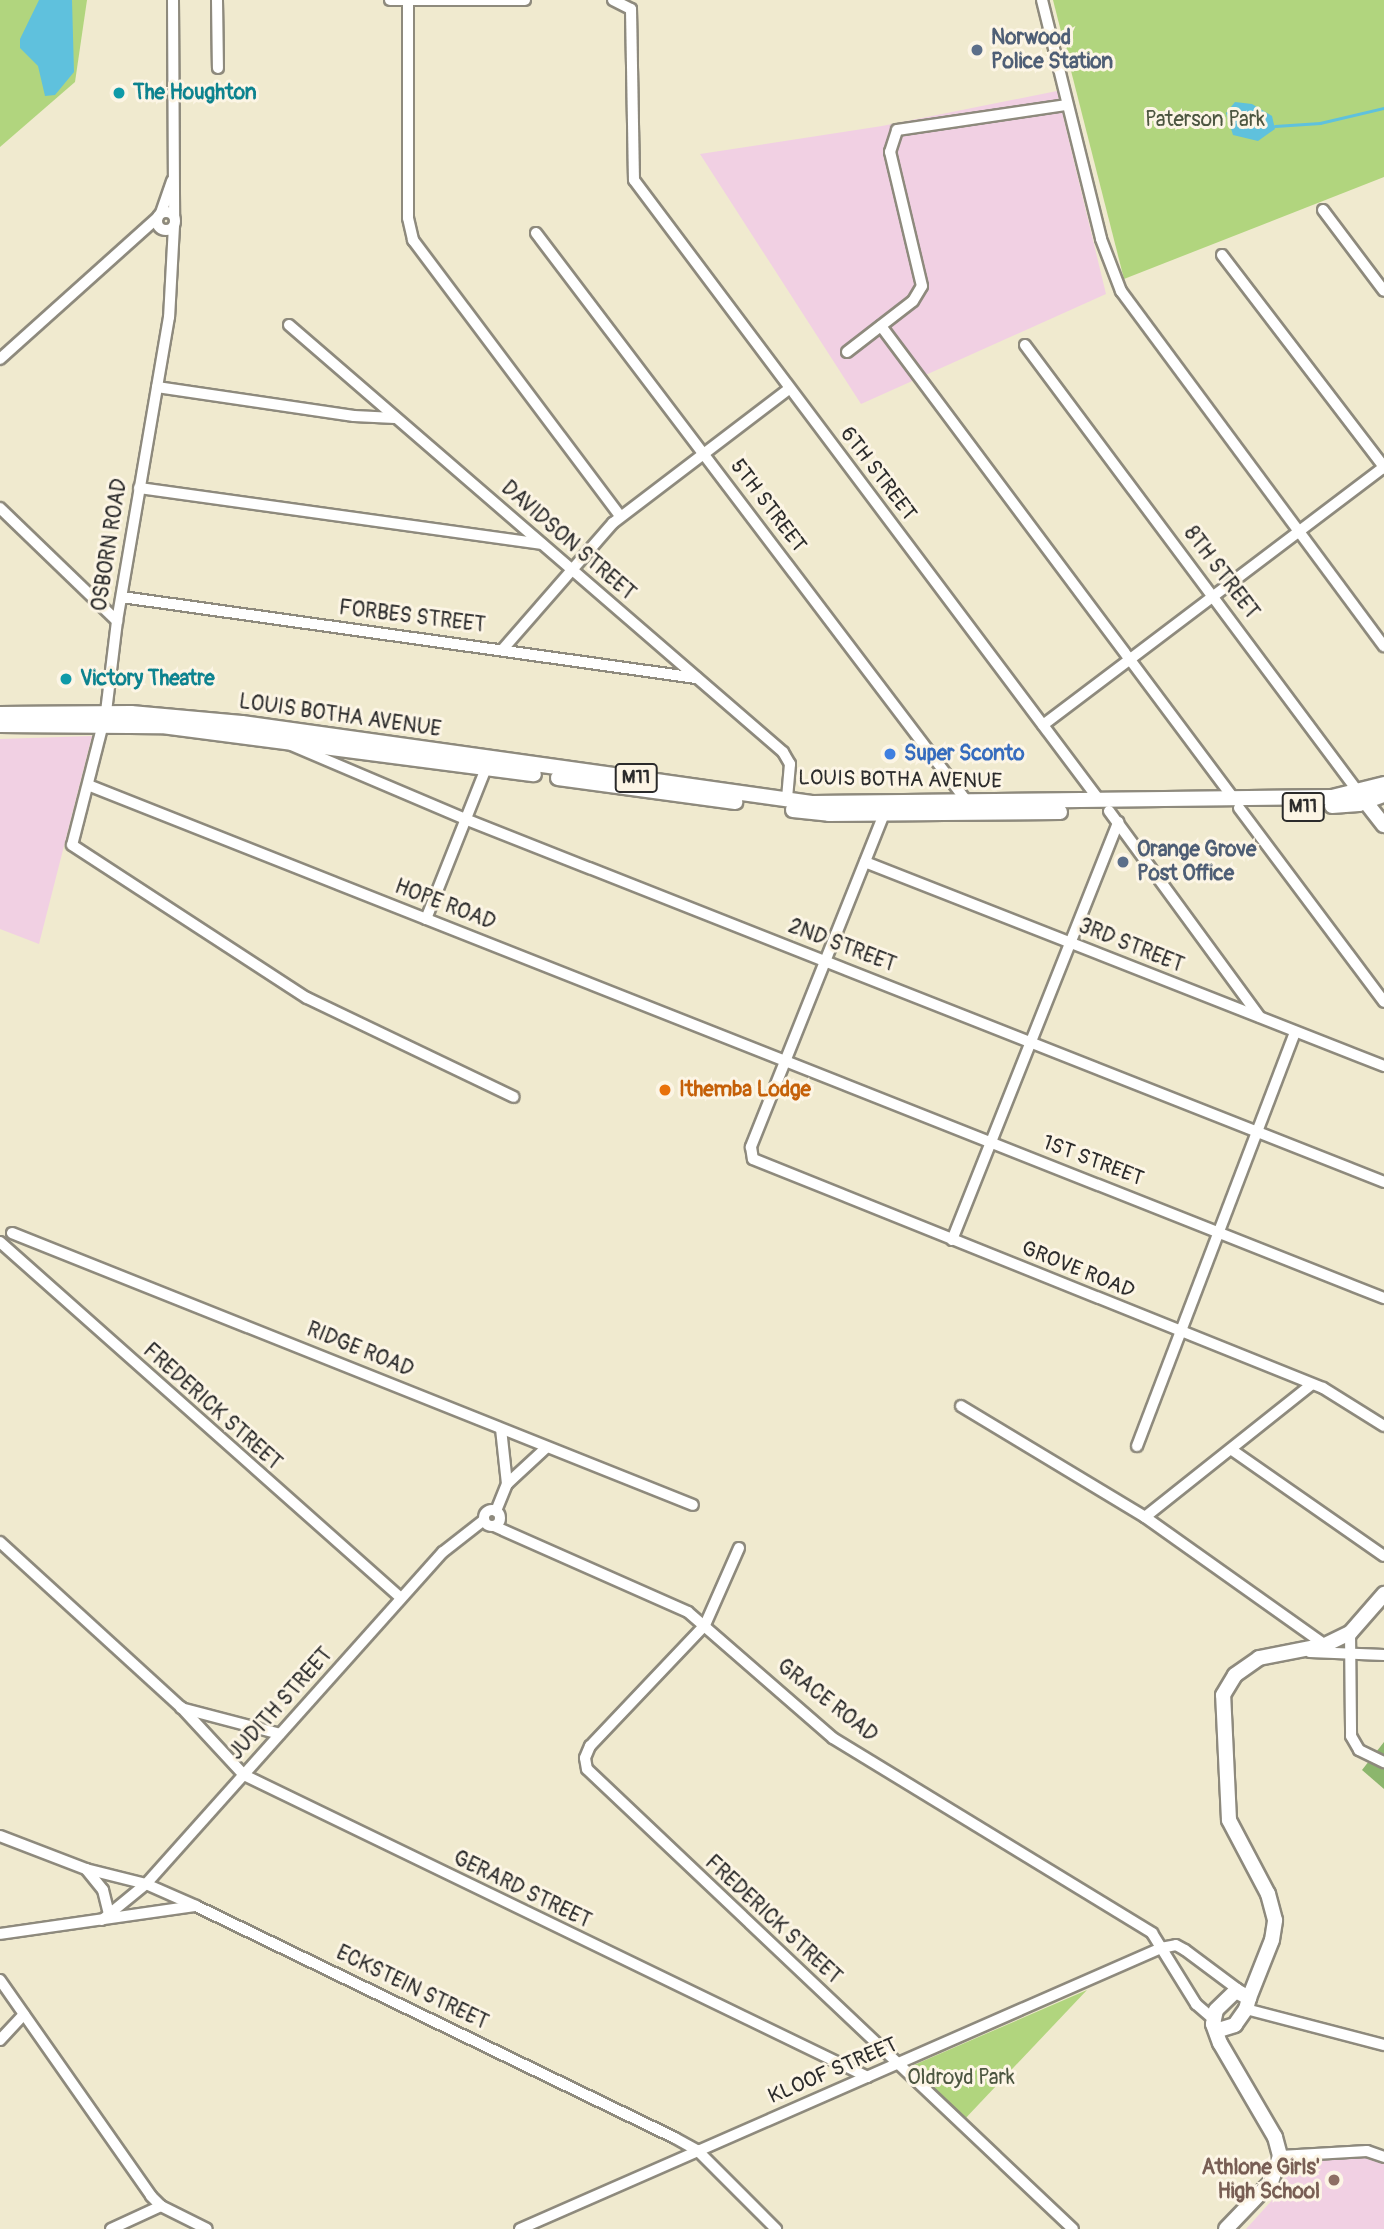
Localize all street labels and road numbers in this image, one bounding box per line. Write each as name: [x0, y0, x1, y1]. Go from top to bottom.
street label: 6TH STREET: [834, 422, 922, 526]
street label: 5TH STREET: [725, 454, 811, 558]
street label: DAVIDSON STREET: [496, 476, 640, 606]
street label: OSBORN ROAD: [87, 477, 133, 613]
street label: 8TH STREET: [1178, 522, 1264, 624]
street label: FORBES STREET: [337, 596, 487, 638]
street label: LOUIS BOTHA AVENUE: [237, 689, 443, 743]
road number: M11: [613, 762, 659, 793]
street label: LOUIS BOTHA AVENUE: [798, 766, 1002, 794]
road number: M11: [1280, 792, 1326, 822]
street label: HOPE ROAD: [391, 874, 499, 936]
street label: 3RD STREET: [1075, 913, 1187, 979]
street label: 2ND STREET: [785, 914, 899, 978]
street label: 1ST STREET: [1039, 1130, 1147, 1192]
street label: GROVE ROAD: [1018, 1236, 1138, 1304]
street label: RIDGE ROAD: [303, 1317, 417, 1383]
street label: FREDERICK STREET: [138, 1338, 286, 1476]
street label: JUDITH STREET: [224, 1643, 338, 1765]
street label: GRACE ROAD: [772, 1654, 882, 1748]
street label: GERARD STREET: [449, 1846, 595, 1934]
street label: FREDERICK STREET: [699, 1850, 847, 1990]
street label: ECKSTEIN STREET: [332, 1940, 492, 2036]
street label: KLOOF STREET: [765, 2032, 901, 2110]

